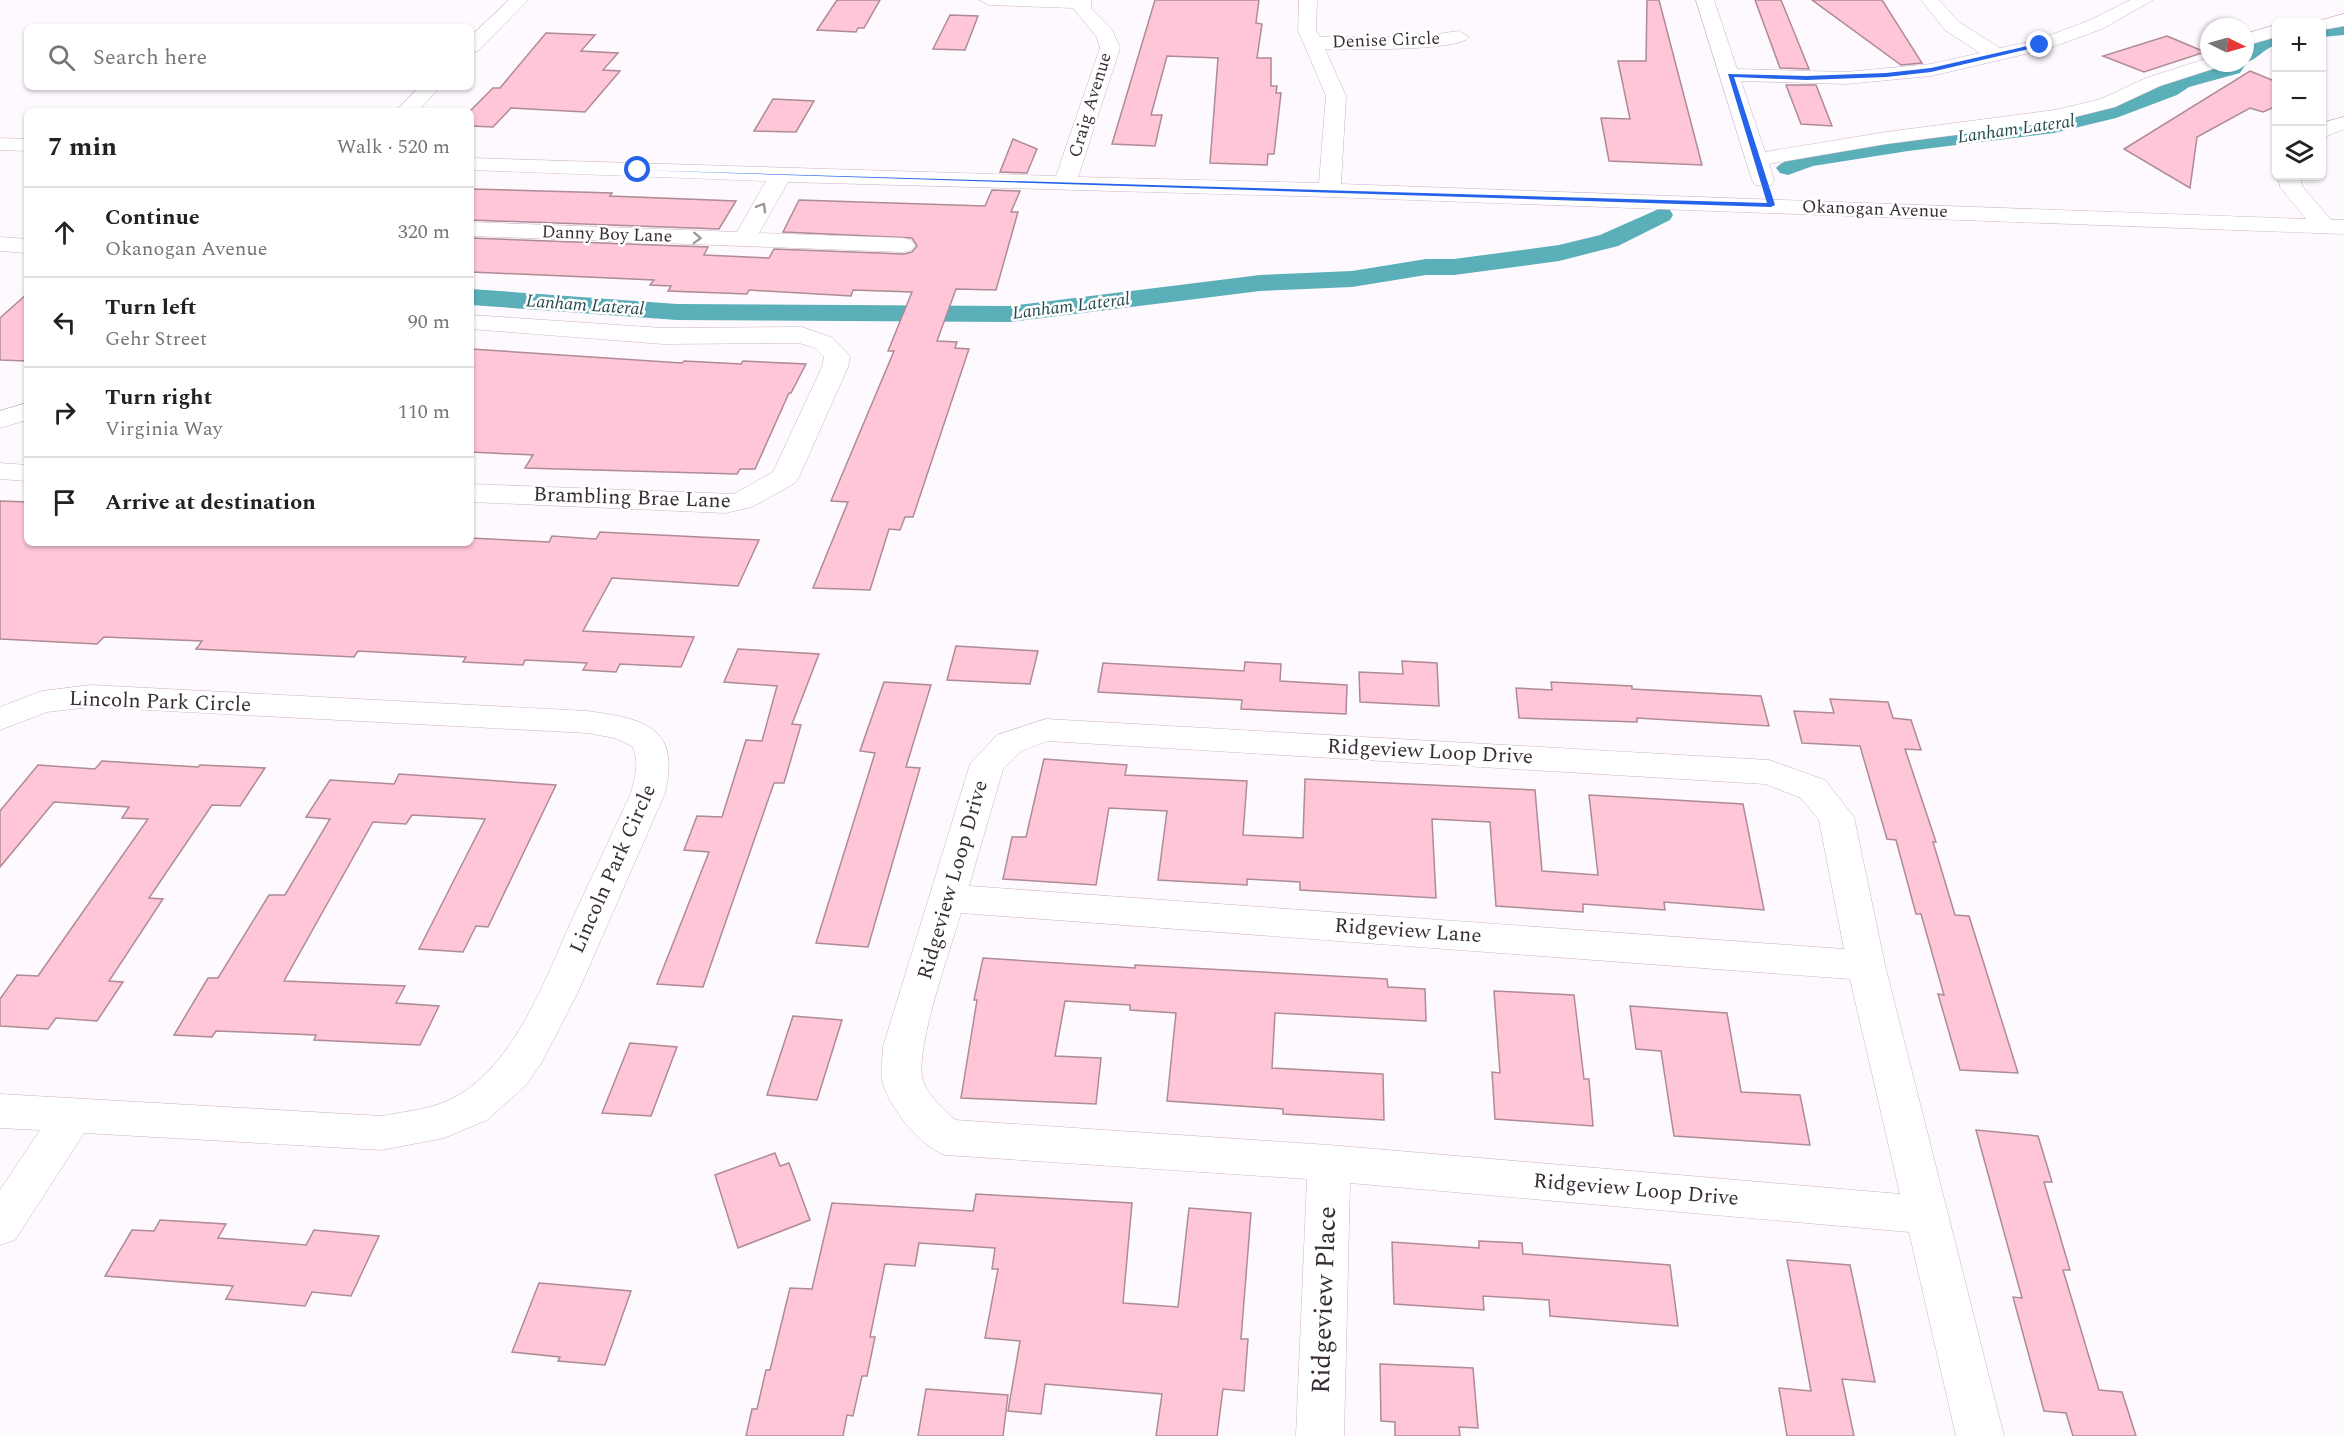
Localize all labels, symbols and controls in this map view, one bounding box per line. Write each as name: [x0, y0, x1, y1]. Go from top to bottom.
north arrow: [2200, 18, 2254, 72]
map controls: [2272, 18, 2326, 180]
button: +: [2272, 18, 2326, 72]
search box: [24, 24, 474, 90]
street label: Denise Circle: [1331, 25, 1441, 55]
route end: [2026, 31, 2052, 57]
icon: search: [45, 41, 78, 74]
text: Search here: [93, 41, 207, 74]
street label: Craig Avenue: [1061, 49, 1119, 161]
button: −: [2272, 72, 2326, 126]
water label: Lanham Lateral: [1956, 107, 2077, 151]
button: layers: [2272, 126, 2326, 180]
text: 7 min: [48, 127, 117, 167]
text: Walk · 520 m: [337, 132, 450, 162]
route start: [624, 156, 650, 182]
street label: Okanogan Avenue: [1801, 193, 1949, 225]
text: Continue: [105, 201, 200, 234]
one-way arrow: [755, 203, 767, 213]
icon: ahead: [48, 216, 81, 249]
text: 320 m: [398, 217, 450, 247]
street label: Danny Boy Lane: [541, 218, 673, 250]
one-way arrow: [693, 231, 702, 244]
text: Okanogan Avenue: [105, 234, 267, 264]
water label: Lanham Lateral: [1011, 285, 1132, 327]
water label: Lanham Lateral: [525, 287, 645, 323]
text: Turn left: [105, 291, 197, 324]
icon: left: [48, 306, 81, 339]
text: 90 m: [408, 307, 450, 337]
text: Gehr Street: [105, 324, 207, 354]
text: Turn right: [105, 381, 212, 414]
icon: right: [48, 396, 81, 429]
text: 110 m: [398, 397, 450, 427]
text: Virginia Way: [105, 414, 222, 444]
street label: Brambling Brae Lane: [533, 479, 731, 517]
icon: arrive: [48, 486, 81, 519]
text: Arrive at destination: [105, 486, 316, 519]
street label: Lincoln Park Circle: [68, 683, 252, 721]
street label: Ridgeview Loop Drive: [1326, 731, 1534, 773]
street label: Ridgeview Loop Drive: [909, 777, 997, 983]
street label: Lincoln Park Circle: [561, 779, 665, 959]
street label: Ridgeview Lane: [1333, 910, 1483, 952]
street label: Ridgeview Loop Drive: [1532, 1165, 1740, 1215]
street label: Ridgeview Place: [1301, 1206, 1347, 1394]

